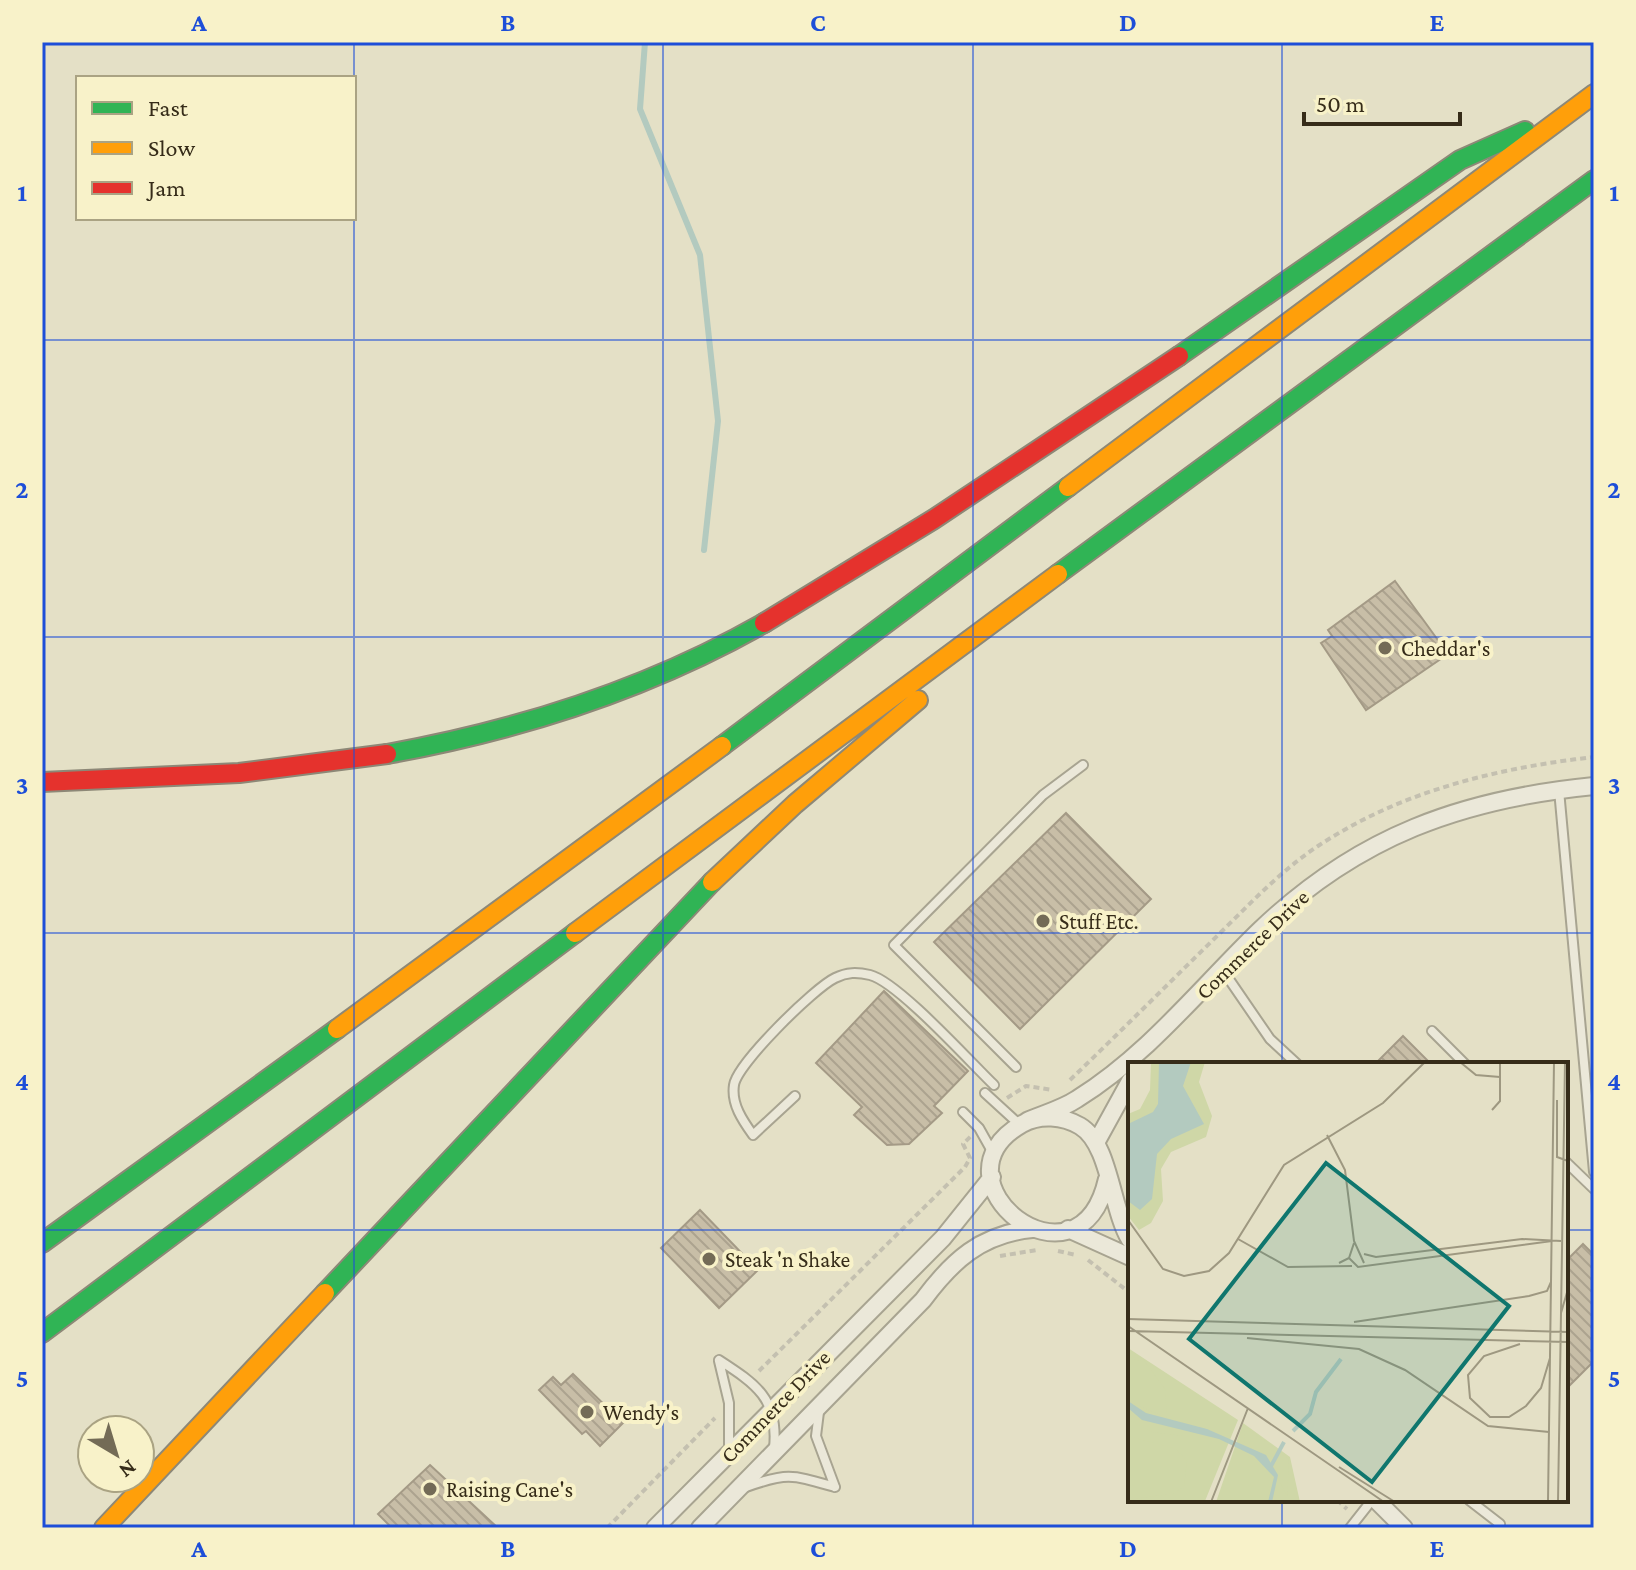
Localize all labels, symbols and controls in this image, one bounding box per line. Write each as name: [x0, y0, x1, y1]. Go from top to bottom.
text: A: [190, 8, 207, 37]
text: B: [500, 8, 516, 37]
text: C: [810, 8, 826, 37]
text: D: [1119, 8, 1137, 37]
text: E: [1430, 8, 1445, 37]
legend: [76, 76, 356, 220]
scale bar: [1304, 76, 1460, 126]
text: 50 m: [1316, 90, 1365, 117]
text: Fast: [148, 94, 189, 121]
text: Slow: [148, 134, 195, 161]
text: Jam: [146, 174, 186, 201]
text: 1: [17, 178, 27, 207]
text: 1: [1609, 178, 1619, 207]
text: 2: [15, 475, 29, 504]
text: 2: [1607, 475, 1621, 504]
place label: Cheddar's: [1401, 636, 1490, 661]
marker: Cheddar's: [1376, 639, 1394, 657]
text: 3: [16, 771, 28, 800]
text: 3: [1608, 771, 1620, 800]
street label: Commerce Drive: [1191, 884, 1314, 1004]
place label: Stuff Etc.: [1059, 909, 1138, 934]
marker: Stuff Etc.: [1034, 912, 1052, 930]
inset map: [1128, 1062, 1568, 1502]
text: 4: [15, 1067, 29, 1096]
text: 4: [1607, 1067, 1621, 1096]
place label: Steak 'n Shake: [725, 1247, 850, 1272]
marker: Steak 'n Shake: [700, 1250, 718, 1268]
street label: Commerce Drive: [715, 1345, 835, 1468]
text: 5: [16, 1364, 28, 1393]
text: 5: [1608, 1364, 1620, 1393]
place label: Wendy's: [603, 1400, 679, 1425]
marker: Wendy's: [578, 1403, 596, 1421]
north arrow: [76, 1414, 156, 1494]
text: N: [114, 1455, 142, 1484]
place label: Raising Cane's: [446, 1477, 573, 1502]
marker: Raising Cane's: [421, 1480, 439, 1498]
text: A: [190, 1534, 207, 1563]
text: B: [500, 1534, 516, 1563]
text: C: [810, 1534, 826, 1563]
text: D: [1119, 1534, 1137, 1563]
text: E: [1430, 1534, 1445, 1563]

